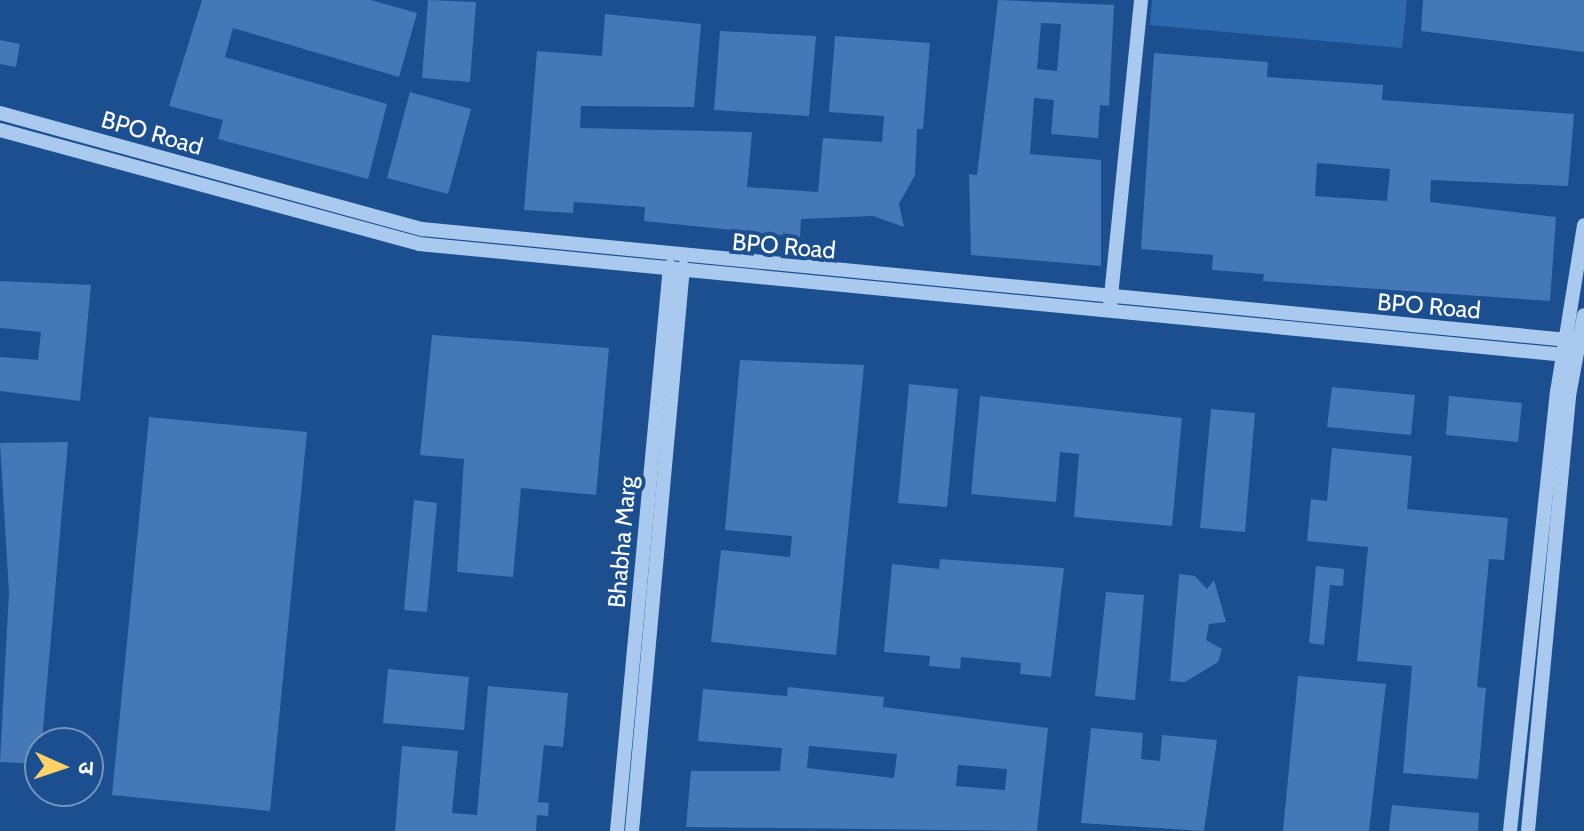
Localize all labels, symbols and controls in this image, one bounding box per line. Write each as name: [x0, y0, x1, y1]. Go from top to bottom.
street label: BPO Road: [98, 105, 206, 161]
street label: BPO Road: [731, 227, 837, 265]
street label: BPO Road: [1376, 287, 1482, 325]
street label: Bhabha Marg: [602, 475, 642, 609]
north arrow: [24, 727, 104, 807]
text: उ: [73, 761, 100, 775]

